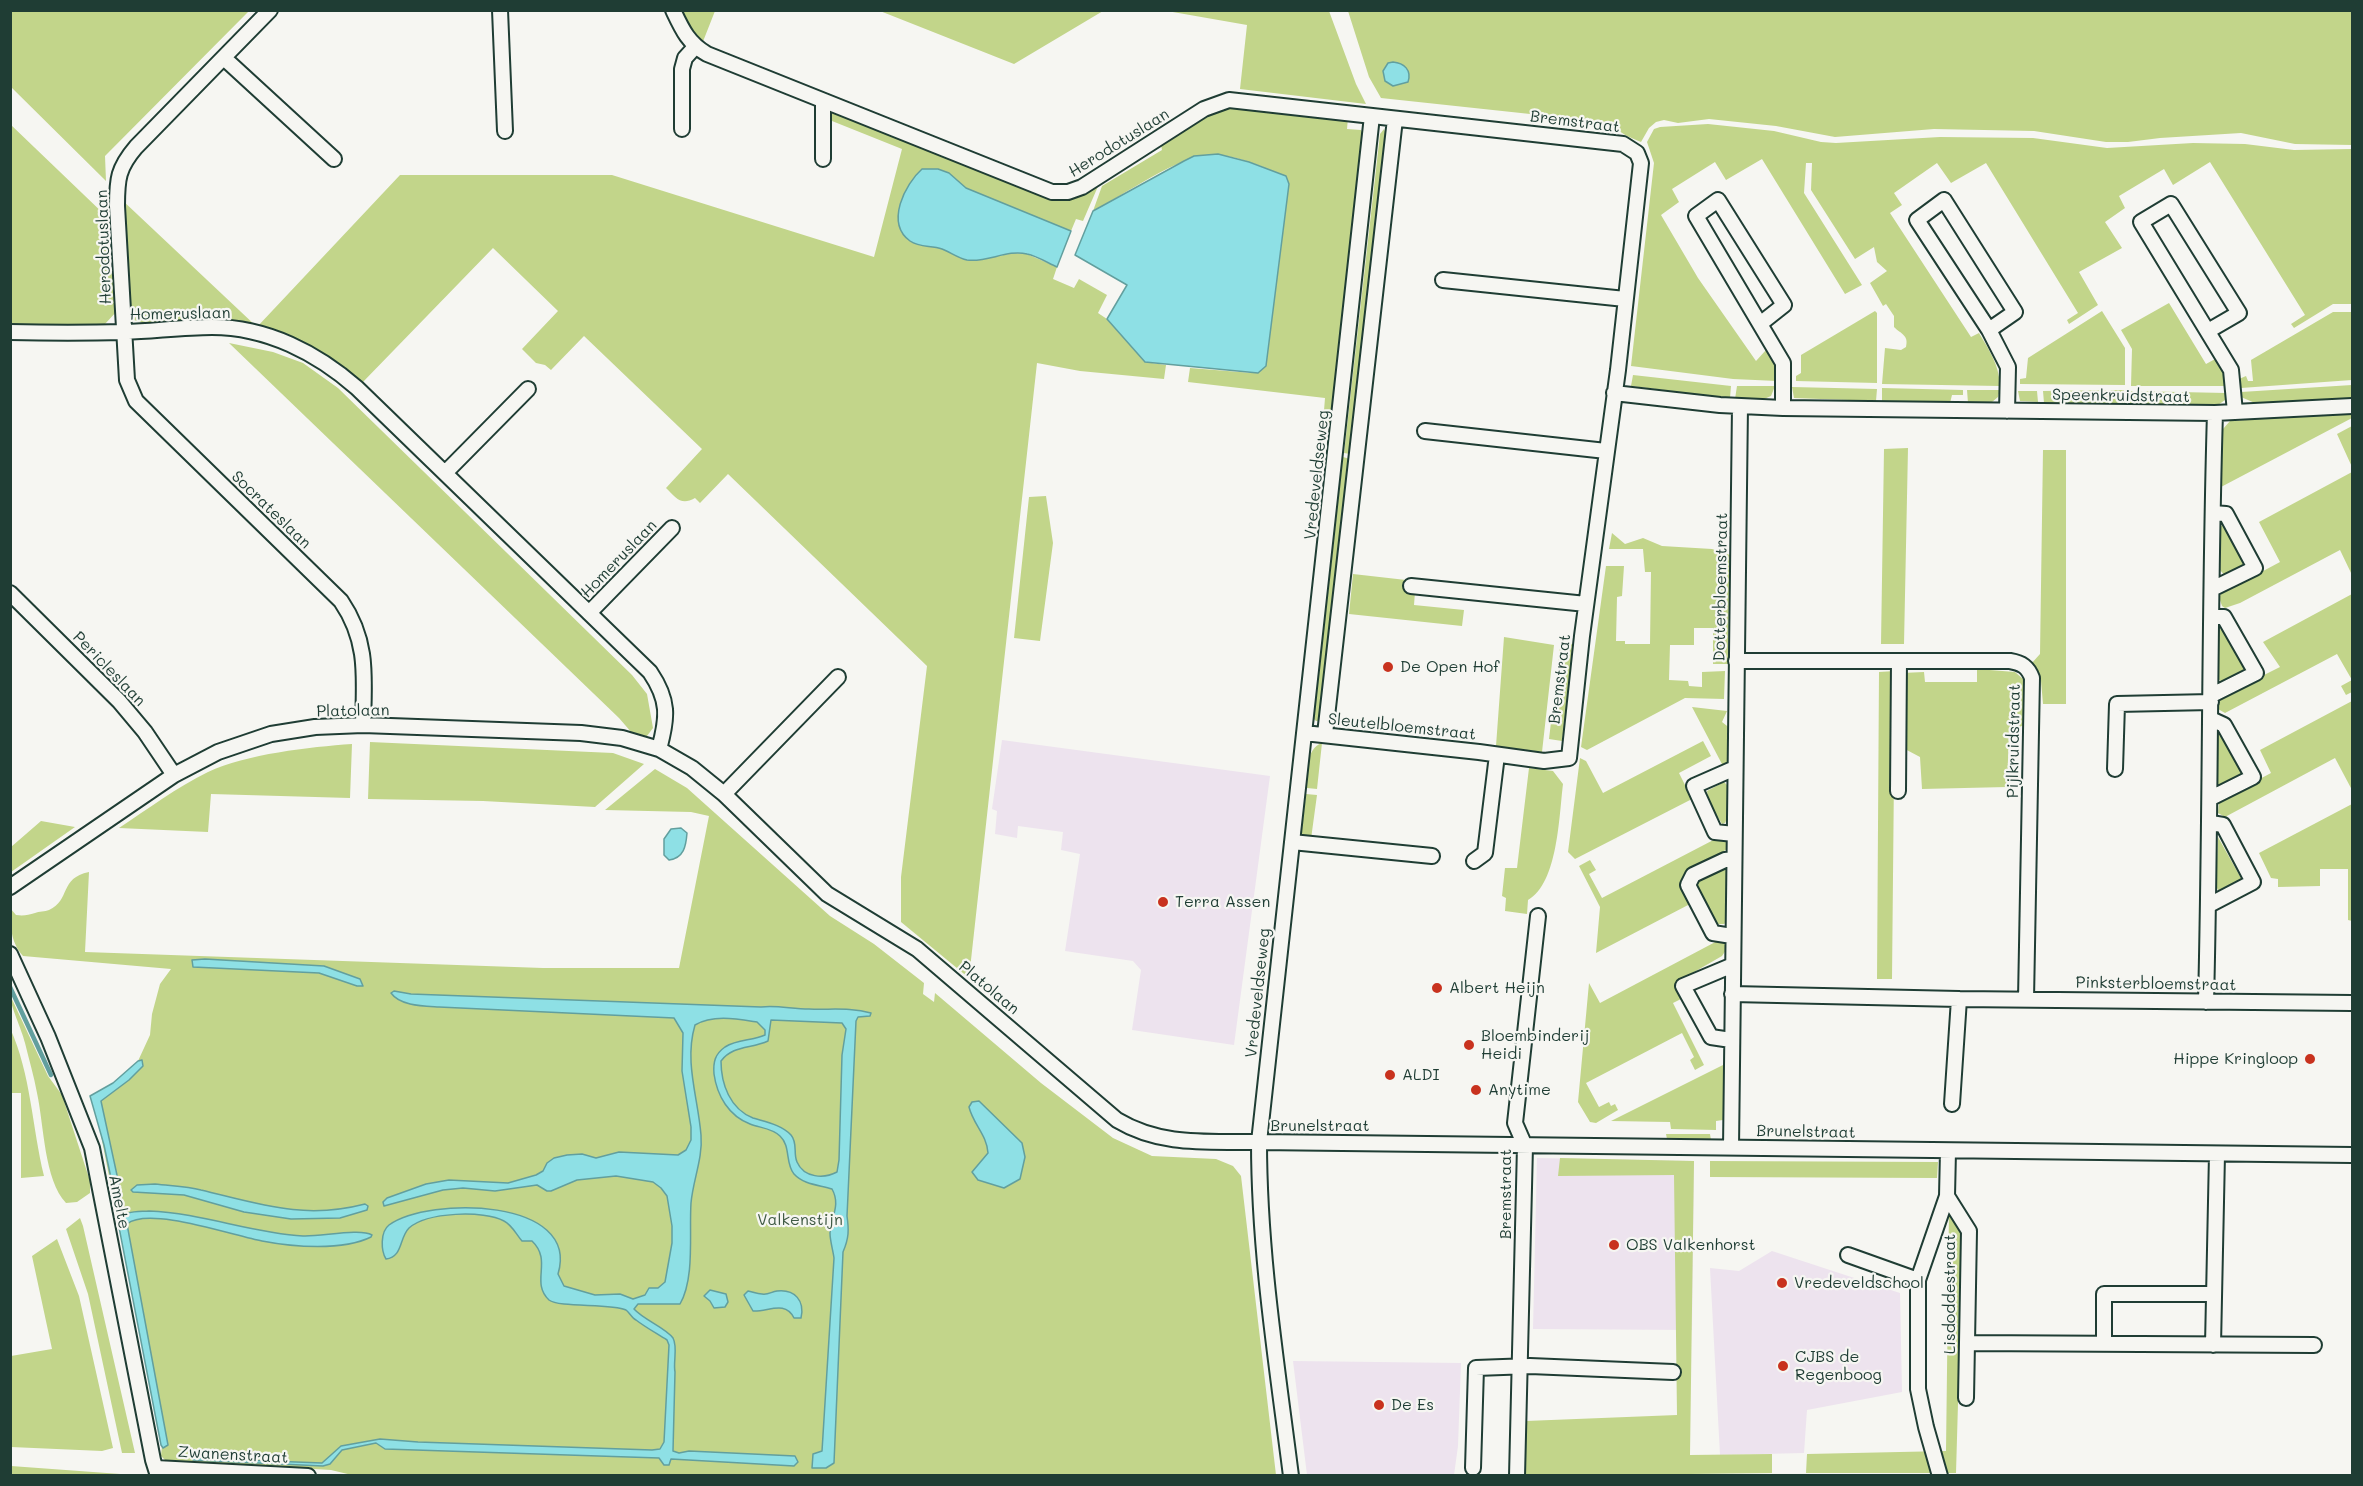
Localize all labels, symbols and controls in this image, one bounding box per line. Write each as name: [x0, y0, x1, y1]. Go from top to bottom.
street label: Herodotuslaan: [1065, 104, 1173, 182]
street label: Bremstraat: [1529, 107, 1621, 137]
street label: Herodotuslaan: [92, 189, 116, 305]
street label: Homeruslaan: [129, 304, 231, 324]
street label: Speenkruidstraat: [2052, 385, 2190, 407]
street label: Vredeveldseweg: [1301, 409, 1333, 541]
street label: Socrateslaan: [227, 467, 315, 553]
street label: Dotterbloemstraat: [1710, 513, 1732, 661]
street label: Homeruslaan: [577, 516, 661, 602]
street label: Pericleslaan: [69, 628, 149, 710]
street label: Bremstraat: [1545, 633, 1575, 725]
place label: De Open Hof: [1400, 657, 1500, 677]
marker: De Open Hof: [1381, 660, 1395, 674]
street label: Pijlkruidstraat: [2003, 684, 2025, 798]
street label: Platolaan: [316, 701, 390, 721]
street label: Sleutelbloemstraat: [1327, 710, 1477, 744]
place label: Terra Assen: [1175, 892, 1270, 912]
marker: Terra Assen: [1156, 895, 1170, 909]
street label: Vredeveldseweg: [1242, 927, 1274, 1059]
street label: Platolaan: [955, 957, 1023, 1019]
street label: Pinksterbloemstraat: [2075, 973, 2237, 995]
place label: Albert Heijn: [1449, 978, 1545, 998]
marker: Albert Heijn: [1430, 981, 1444, 995]
place label: Bloembinderij Heidi: [1481, 1026, 1589, 1064]
marker: Bloembinderij Heidi: [1462, 1038, 1476, 1052]
place label: Hippe Kringloop: [2173, 1049, 2298, 1069]
marker: Hippe Kringloop: [2303, 1052, 2317, 1066]
place label: ALDI: [1402, 1065, 1439, 1085]
marker: ALDI: [1383, 1068, 1397, 1082]
place label: Anytime: [1488, 1080, 1551, 1100]
marker: Anytime: [1469, 1083, 1483, 1097]
street label: Brunelstraat: [1270, 1116, 1370, 1136]
street label: Brunelstraat: [1756, 1122, 1856, 1142]
street label: Bremstraat: [1496, 1149, 1516, 1239]
street label: Amelte: [104, 1173, 134, 1231]
park label: Valkenstijn: [757, 1210, 843, 1230]
street label: Lisdoddestraat: [1940, 1234, 1960, 1354]
place label: OBS Valkenhorst: [1626, 1235, 1756, 1255]
marker: OBS Valkenhorst: [1607, 1238, 1621, 1252]
place label: Vredeveldschool: [1794, 1273, 1924, 1293]
marker: Vredeveldschool: [1775, 1276, 1789, 1290]
place label: CJBS de Regenboog: [1795, 1347, 1882, 1385]
marker: CJBS de Regenboog: [1776, 1359, 1790, 1373]
place label: De Es: [1391, 1395, 1434, 1415]
marker: De Es: [1372, 1398, 1386, 1412]
street label: Zwanenstraat: [177, 1443, 289, 1467]

